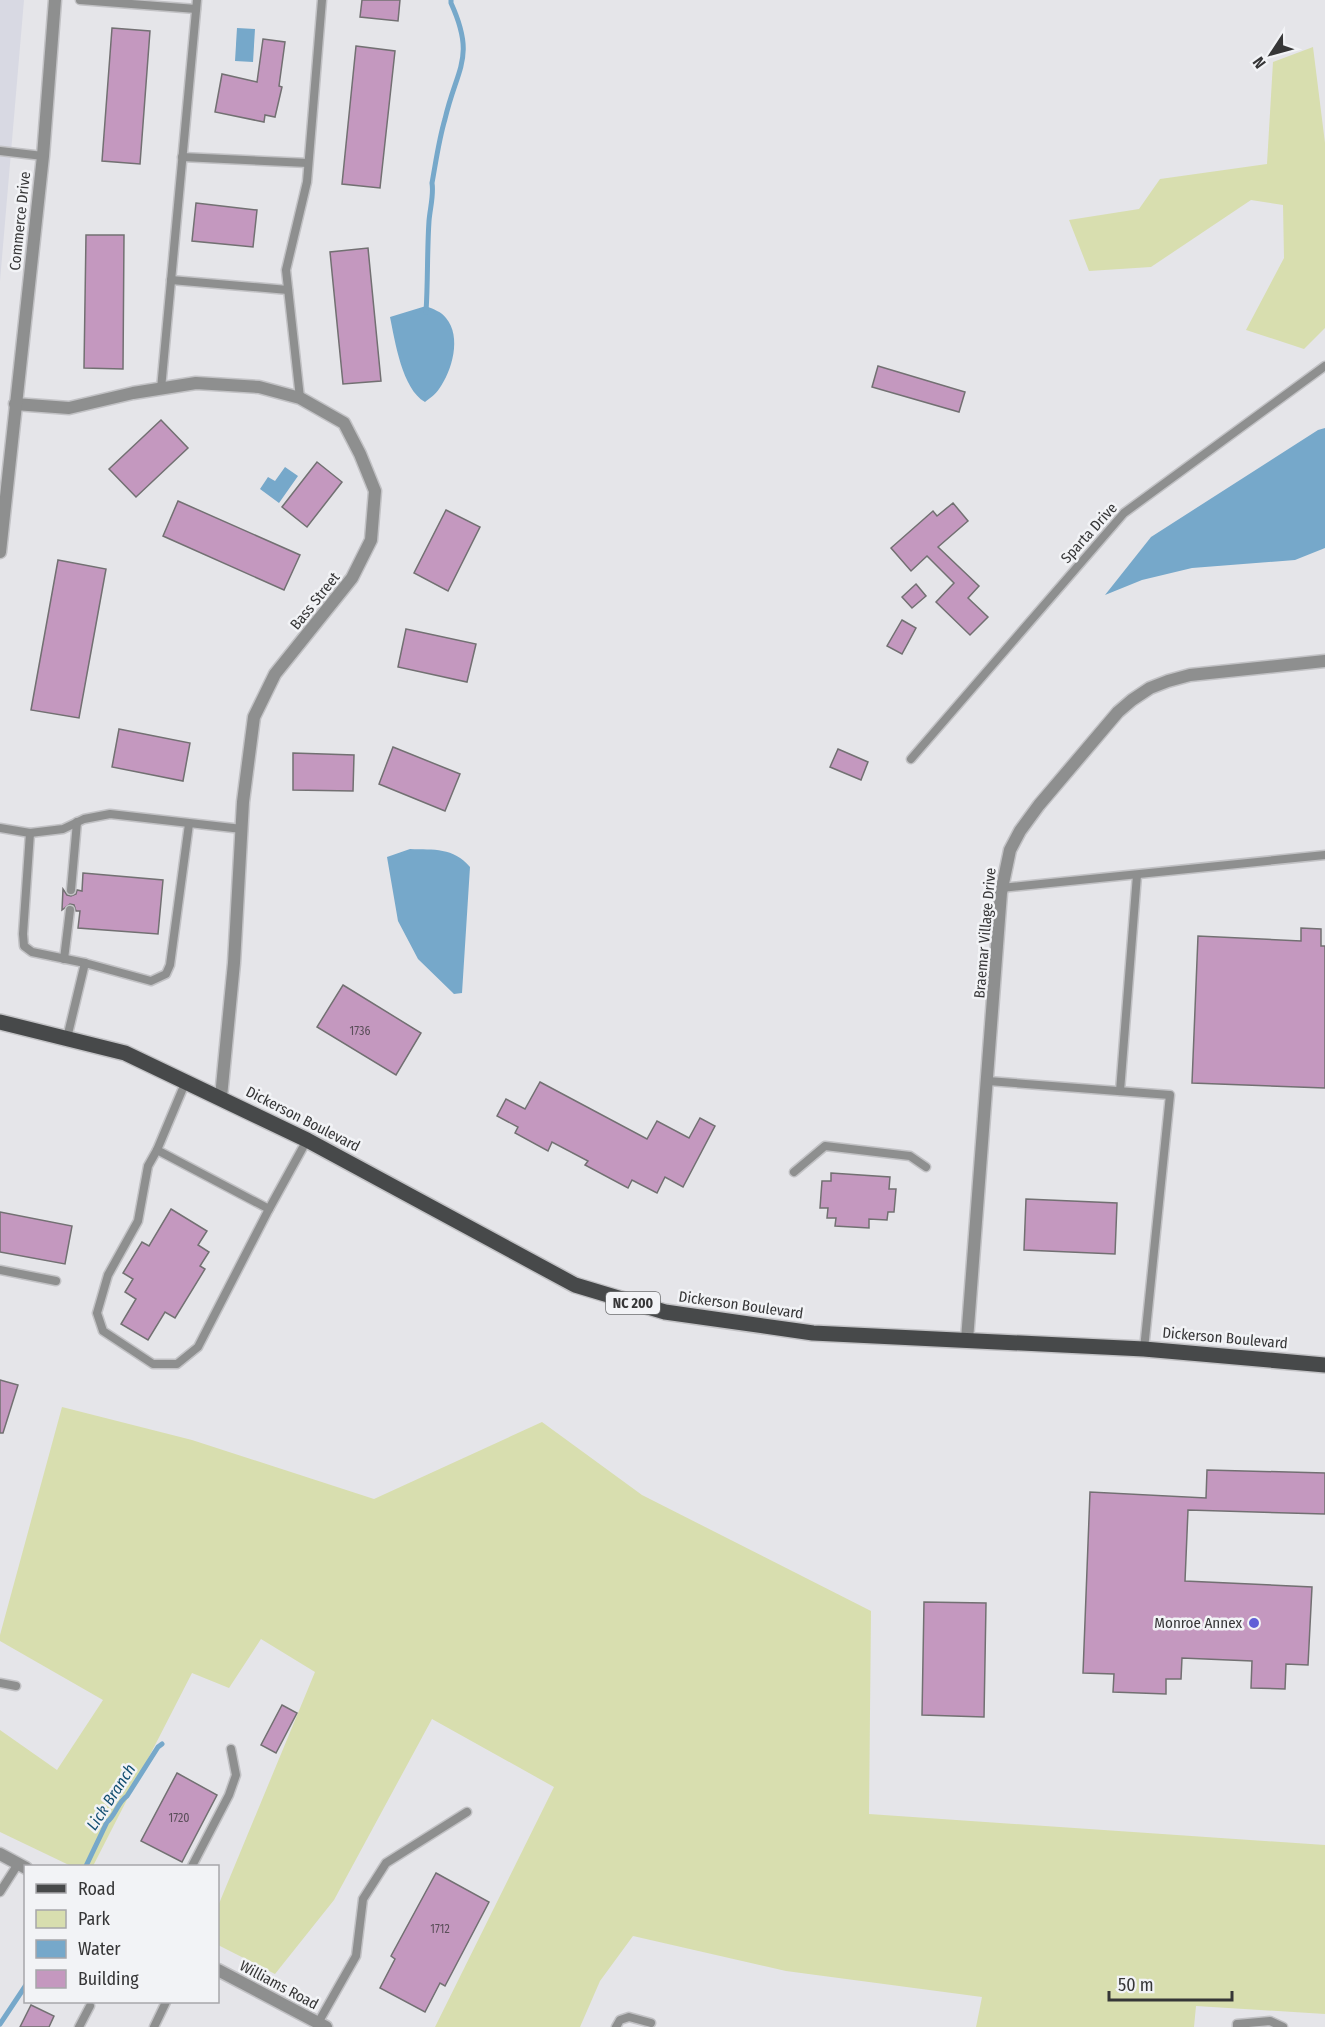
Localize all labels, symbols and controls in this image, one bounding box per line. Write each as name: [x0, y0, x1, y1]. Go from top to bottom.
north arrow: [1241, 24, 1301, 84]
text: N: [1249, 53, 1270, 72]
street label: Commerce Drive: [6, 171, 34, 271]
street label: Sparta Drive: [1057, 499, 1121, 567]
street label: Bass Street: [286, 569, 344, 633]
street label: Braemar Village Drive: [970, 867, 1000, 999]
house number: 1736: [350, 1024, 370, 1038]
street label: Dickerson Boulevard: [243, 1082, 363, 1156]
street label: Dickerson Boulevard: [677, 1287, 805, 1323]
road number: NC 200: [606, 1292, 660, 1314]
street label: Dickerson Boulevard: [1162, 1324, 1288, 1352]
place label: Monroe Annex: [1154, 1614, 1242, 1632]
marker: Monroe Annex: [1247, 1616, 1261, 1630]
water label: Lick Branch: [83, 1760, 139, 1834]
house number: 1720: [169, 1811, 189, 1825]
legend: [24, 1865, 219, 2003]
text: Road: [78, 1878, 115, 1900]
text: Park: [78, 1908, 111, 1930]
house number: 1712: [430, 1922, 450, 1936]
text: Water: [78, 1938, 121, 1960]
street label: Williams Road: [237, 1957, 321, 2013]
scale bar: [1109, 1964, 1232, 2002]
text: Building: [78, 1968, 139, 1990]
text: 50 m: [1118, 1974, 1154, 1996]

